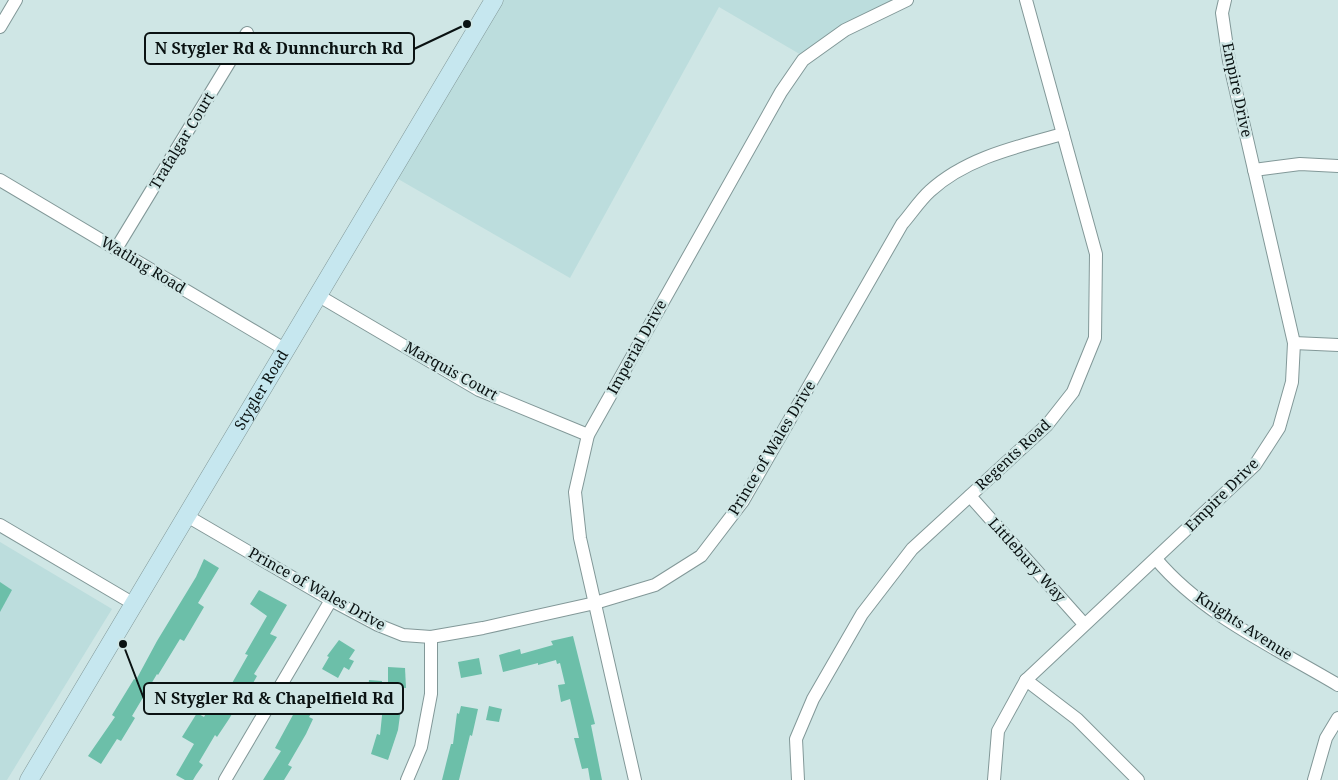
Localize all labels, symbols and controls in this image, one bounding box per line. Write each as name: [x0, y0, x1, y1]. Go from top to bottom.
callout: N Stygler Rd & Dunnchurch Rd: [145, 33, 414, 64]
text: N Stygler Rd & Dunnchurch Rd: [155, 37, 404, 59]
street label: Empire Drive: [1218, 41, 1258, 139]
street label: Trafalgar Court: [144, 88, 218, 193]
street label: Watling Road: [97, 231, 190, 297]
street label: Imperial Drive: [602, 296, 670, 397]
street label: Marquis Court: [401, 336, 502, 404]
street label: Stygler Road: [229, 346, 292, 433]
street label: Prince of Wales Drive: [723, 376, 819, 519]
street label: Regents Road: [970, 414, 1054, 494]
street label: Empire Drive: [1180, 453, 1262, 535]
street label: Littlebury Way: [985, 513, 1071, 606]
street label: Prince of Wales Drive: [245, 542, 390, 634]
street label: Knights Avenue: [1192, 586, 1297, 664]
callout: N Stygler Rd & Chapelfield Rd: [144, 683, 403, 714]
text: N Stygler Rd & Chapelfield Rd: [154, 687, 394, 709]

